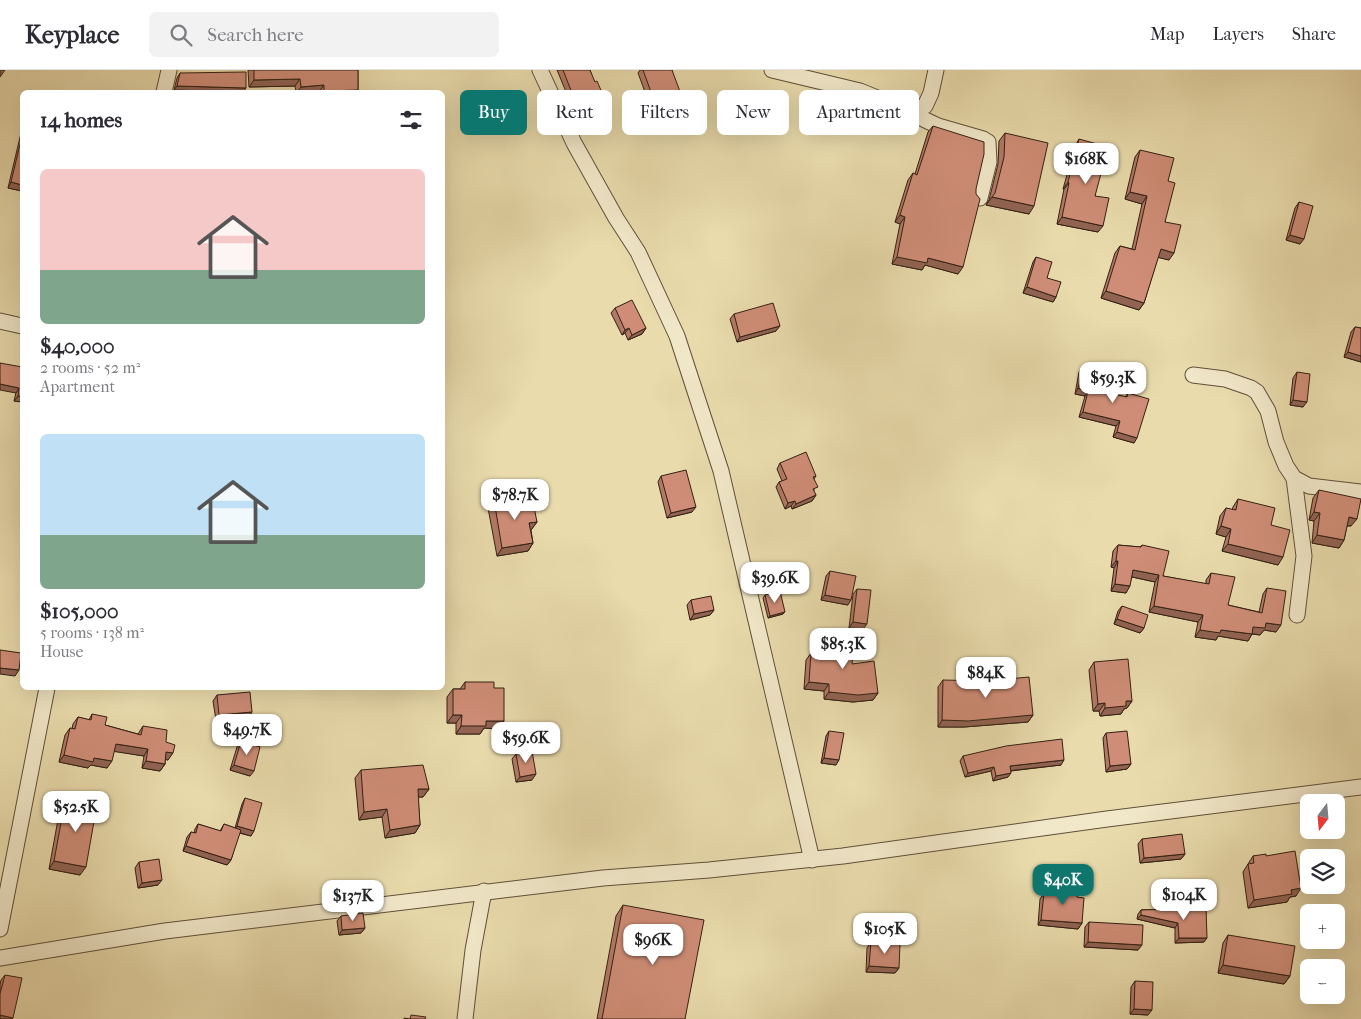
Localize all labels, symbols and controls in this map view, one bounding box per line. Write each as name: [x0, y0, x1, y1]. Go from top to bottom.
search box: [149, 12, 499, 57]
text: Keyplace: [25, 21, 119, 49]
icon: search: [167, 21, 195, 49]
text: Search here: [207, 24, 304, 46]
text: Map: [1150, 24, 1184, 45]
text: Layers: [1212, 24, 1264, 45]
text: Share: [1292, 24, 1336, 45]
chip: Buy: [460, 90, 527, 135]
chip: Rent: [537, 90, 612, 135]
chip: Filters: [622, 90, 707, 135]
chip: New: [717, 90, 789, 135]
chip: Apartment: [799, 90, 919, 135]
icon: filters: [397, 106, 425, 134]
text: 14 homes: [40, 108, 122, 132]
pin: $168K: [1051, 142, 1121, 185]
text: $168K: [1065, 149, 1107, 168]
icon: home: [188, 202, 278, 292]
text: $40,000: [40, 334, 115, 358]
text: 2 rooms · 52 m²: [40, 358, 140, 377]
pin: $59.3K: [1072, 362, 1154, 404]
text: $59.3K: [1090, 368, 1136, 387]
text: Apartment: [40, 377, 115, 396]
icon: home: [188, 467, 278, 557]
pin: $78.7K: [474, 478, 556, 521]
text: $78.7K: [492, 485, 538, 504]
pin: $39.6K: [734, 562, 816, 604]
text: $39.6K: [751, 568, 799, 587]
text: $105,000: [40, 599, 119, 623]
text: 5 rooms · 138 m²: [40, 623, 144, 642]
pin: $85.3K: [802, 628, 884, 670]
text: $85.3K: [820, 634, 866, 653]
text: House: [40, 642, 83, 661]
pin: $84K: [956, 656, 1016, 699]
text: $84K: [967, 663, 1005, 682]
pin: $49.7K: [206, 714, 288, 756]
text: $49.7K: [223, 720, 271, 739]
pin: $59.6K: [485, 722, 567, 764]
text: $59.6K: [502, 728, 550, 747]
pin: $52.5K: [35, 790, 117, 833]
north arrow: [1300, 794, 1345, 839]
map controls: [1300, 794, 1345, 1004]
text: $52.5K: [54, 797, 98, 816]
button: layers: [1300, 849, 1345, 894]
pin: $40K: [1033, 864, 1093, 906]
text: $40K: [1044, 870, 1082, 889]
pin: $104K: [1149, 878, 1219, 921]
pin: $137K: [318, 880, 388, 922]
text: $104K: [1162, 885, 1206, 904]
text: $137K: [333, 886, 373, 905]
button: +: [1300, 904, 1345, 949]
pin: $105K: [850, 912, 920, 955]
text: $105K: [864, 919, 906, 938]
pin: $96K: [623, 924, 683, 966]
text: $96K: [634, 930, 672, 949]
button: −: [1300, 959, 1345, 1004]

